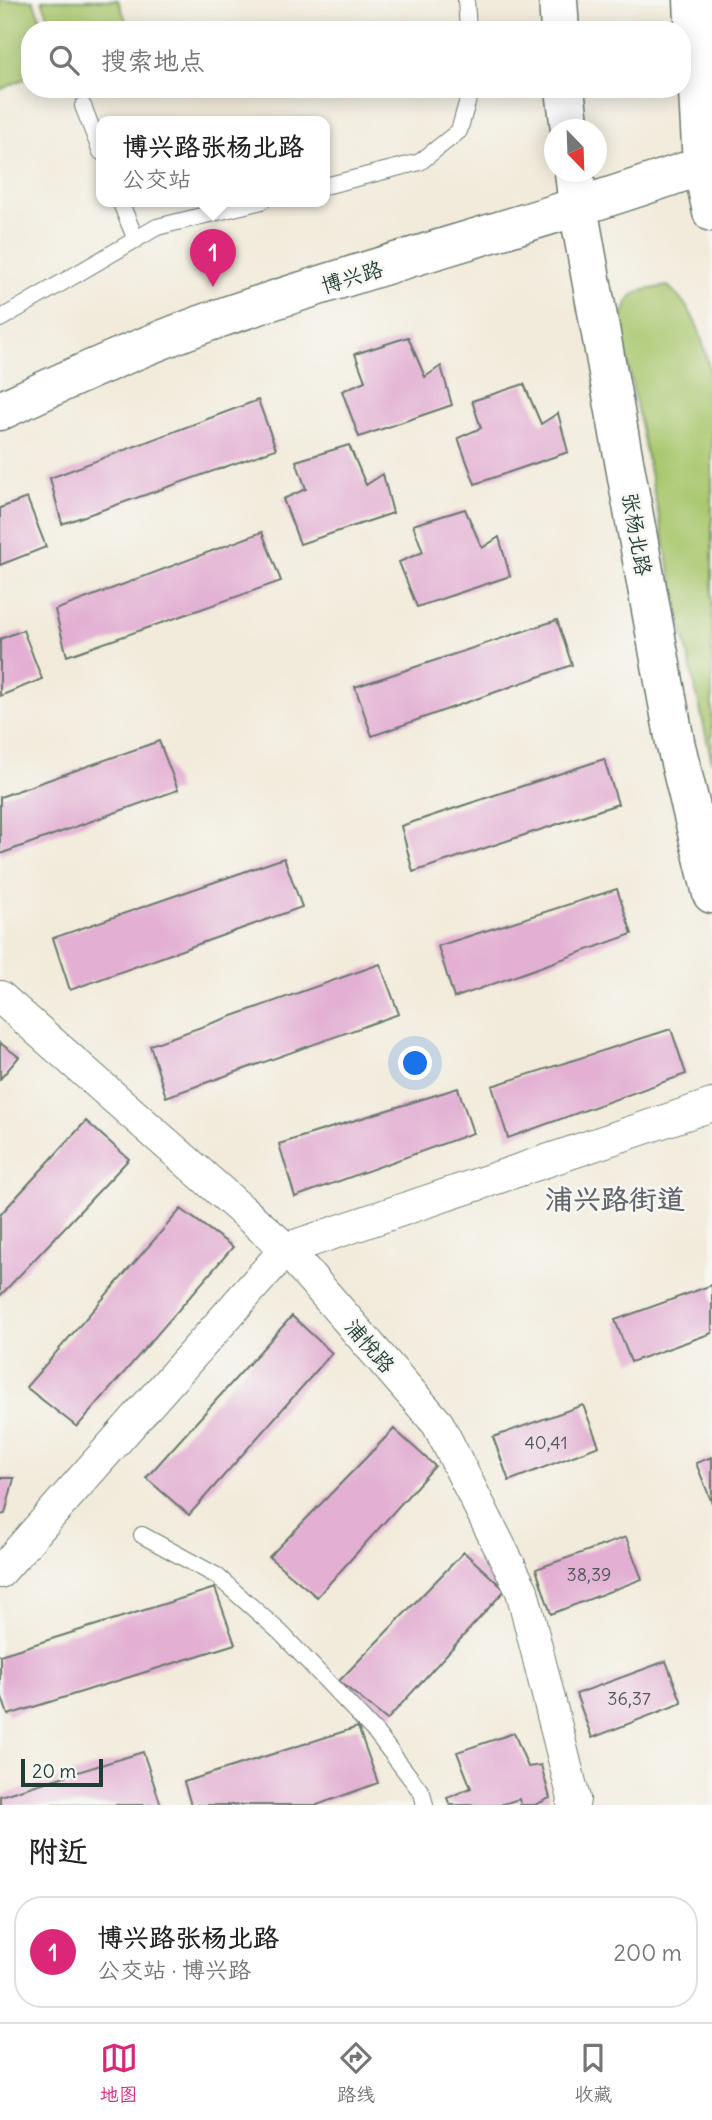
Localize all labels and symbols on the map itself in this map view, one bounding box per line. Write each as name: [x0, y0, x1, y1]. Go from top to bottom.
north arrow: [544, 119, 607, 182]
pin: 1: [190, 229, 236, 287]
street label: 博兴路: [318, 255, 386, 299]
street label: 张杨北路: [616, 490, 658, 578]
your location: [398, 1046, 432, 1080]
district label: 浦兴路街道: [545, 1181, 685, 1217]
street label: 浦悦路: [339, 1313, 401, 1379]
house number: 40,41: [524, 1431, 568, 1454]
house number: 38,39: [567, 1563, 611, 1586]
house number: 36,37: [607, 1687, 651, 1710]
scale bar: [21, 1756, 103, 1788]

